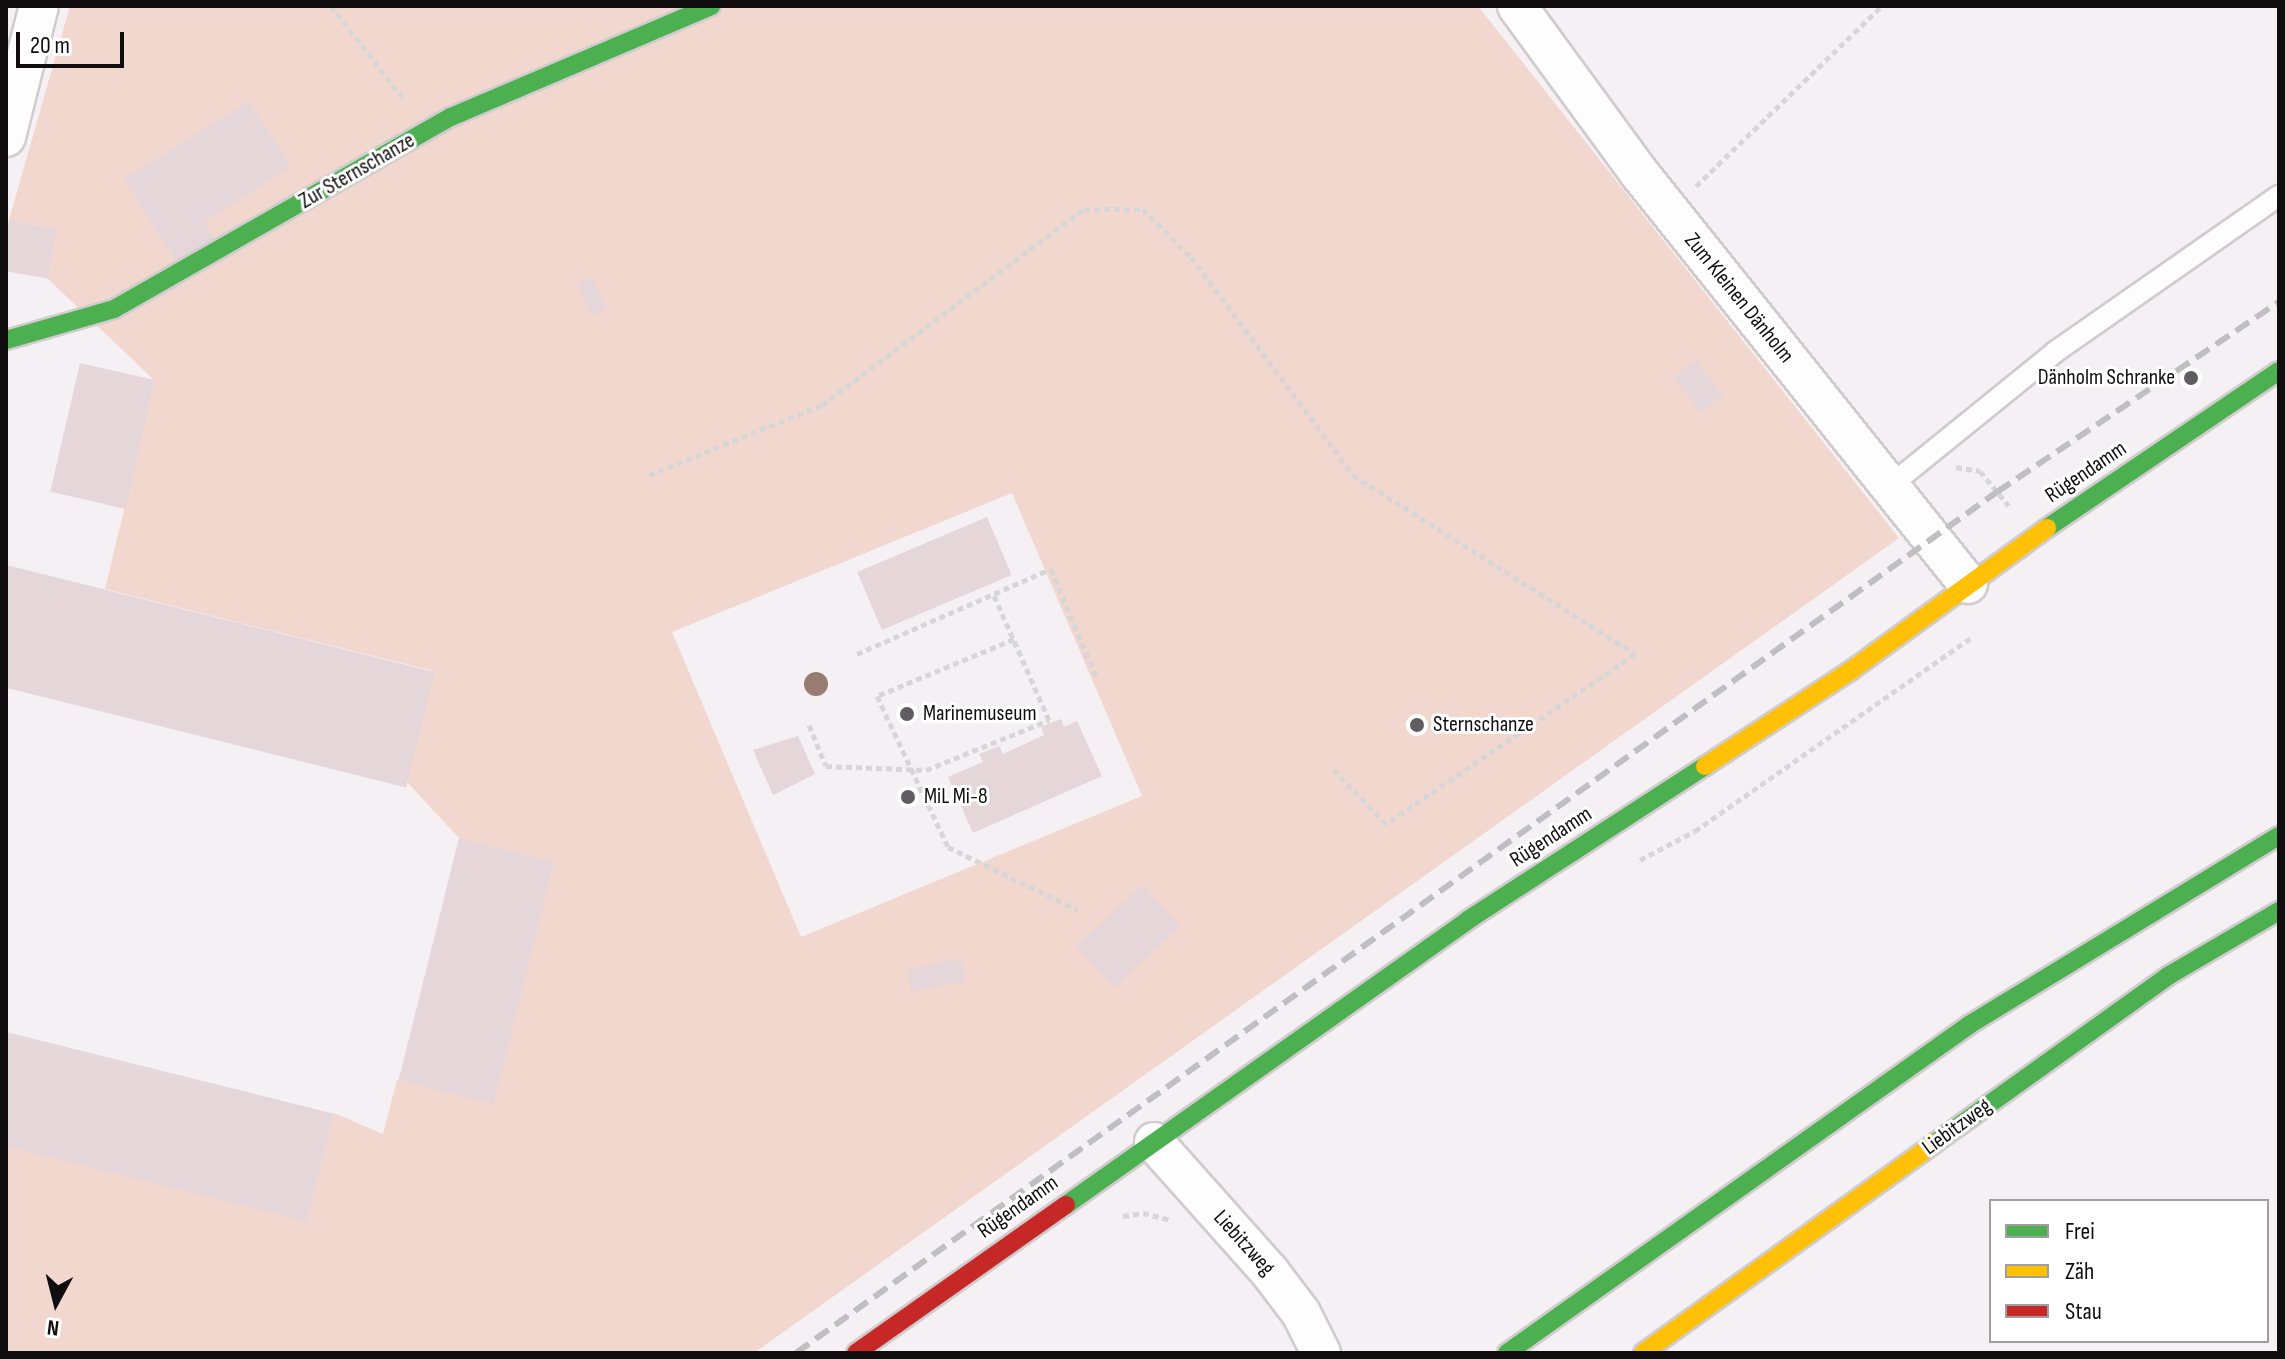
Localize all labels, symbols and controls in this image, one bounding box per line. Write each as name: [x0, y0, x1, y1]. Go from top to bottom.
scale bar: [20, 16, 128, 66]
text: 20 m: [30, 31, 70, 60]
street label: Zur Sternschanze: [295, 127, 419, 215]
street label: Zum Kleinen Dänholm: [1679, 228, 1799, 368]
place label: Dänholm Schranke: [2038, 365, 2175, 391]
marker: Dänholm Schranke: [2182, 369, 2200, 387]
street label: Rügendamm: [2040, 435, 2132, 509]
place label: Marinemuseum: [923, 701, 1037, 727]
marker: Marinemuseum: [898, 705, 916, 723]
place label: Sternschanze: [1433, 712, 1534, 738]
marker: Sternschanze: [1408, 716, 1426, 734]
place label: MiL Mi-8: [924, 784, 988, 810]
marker: MiL Mi-8: [899, 788, 917, 806]
street label: Rügendamm: [1505, 801, 1597, 873]
street label: Liebitzweg: [1917, 1093, 1997, 1161]
street label: Rügendamm: [973, 1170, 1063, 1244]
legend: [1989, 1199, 2269, 1343]
street label: Liebitzweg: [1208, 1205, 1280, 1281]
text: Frei: [2065, 1217, 2095, 1246]
text: Zäh: [2065, 1257, 2094, 1286]
north arrow: [16, 1263, 96, 1343]
text: Stau: [2065, 1297, 2102, 1326]
text: N: [46, 1313, 60, 1341]

